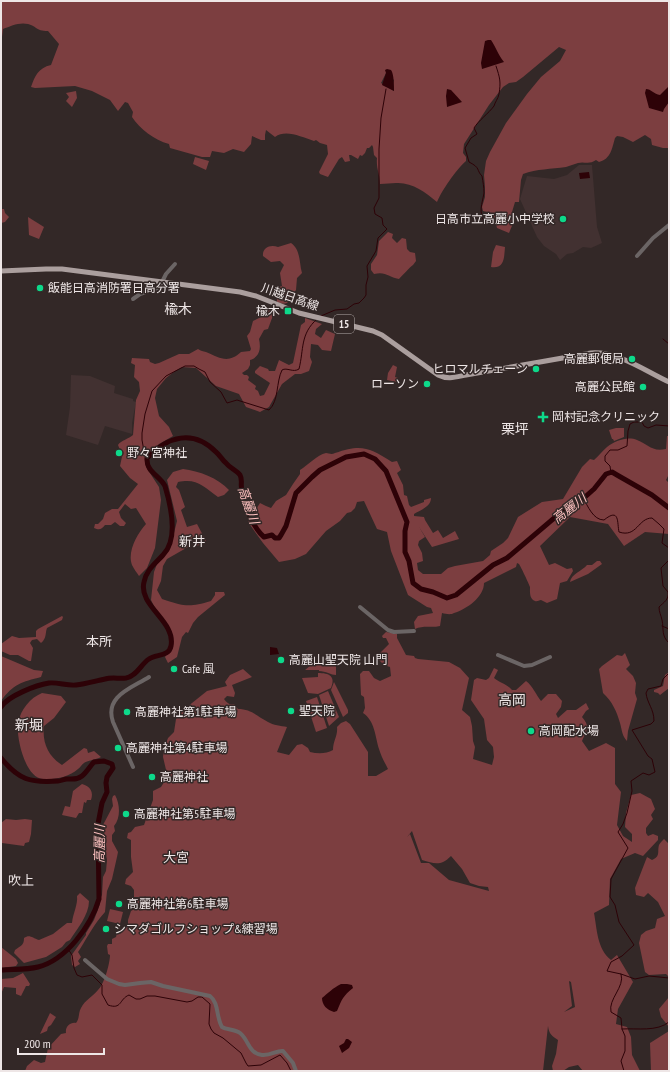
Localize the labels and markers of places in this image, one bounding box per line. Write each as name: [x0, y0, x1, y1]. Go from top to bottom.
place label: 日高市立高麗小中学校: [435, 211, 555, 226]
marker: 日高市立高麗小中学校: [558, 214, 568, 224]
place label: 飯能日高消防署日高分署: [48, 280, 180, 295]
marker: 飯能日高消防署日高分署: [35, 283, 45, 293]
place label: 楡木: [256, 303, 280, 318]
marker: 楡木: [283, 306, 293, 316]
place label: 高麗郵便局: [564, 351, 624, 366]
marker: 高麗郵便局: [627, 354, 637, 364]
place label: ヒロマルチェーン: [433, 361, 528, 376]
marker: ヒロマルチェーン: [531, 364, 541, 374]
place label: ローソン: [371, 376, 419, 391]
marker: ローソン: [422, 379, 432, 389]
place label: 高麗公民館: [575, 379, 635, 394]
marker: 高麗公民館: [638, 382, 648, 392]
place label: 岡村記念クリニック: [552, 409, 660, 424]
marker: 岡村記念クリニック: [537, 411, 549, 423]
place label: 野々宮神社: [127, 445, 187, 460]
marker: 野々宮神社: [114, 448, 124, 458]
place label: 高麗山聖天院 山門: [289, 652, 388, 667]
marker: 高麗山聖天院 山門: [276, 655, 286, 665]
place label: Cafe 風: [182, 661, 215, 676]
marker: Cafe 風: [169, 664, 179, 674]
place label: 聖天院: [299, 703, 335, 718]
place label: 高麗神社第1駐車場: [135, 704, 236, 719]
marker: 聖天院: [286, 706, 296, 716]
marker: 高麗神社第1駐車場: [122, 707, 132, 717]
place label: 高岡配水場: [539, 723, 599, 738]
marker: 高岡配水場: [526, 726, 536, 736]
place label: 高麗神社第4駐車場: [126, 740, 227, 755]
marker: 高麗神社第4駐車場: [113, 743, 123, 753]
place label: 高麗神社: [160, 769, 208, 784]
marker: 高麗神社: [147, 772, 157, 782]
place label: 高麗神社第5駐車場: [134, 806, 235, 821]
marker: 高麗神社第5駐車場: [121, 809, 131, 819]
place label: 高麗神社第6駐車場: [127, 896, 228, 911]
marker: 高麗神社第6駐車場: [114, 899, 124, 909]
place label: シマダゴルフショップ&練習場: [114, 921, 278, 936]
marker: シマダゴルフショップ&練習場: [101, 924, 111, 934]

